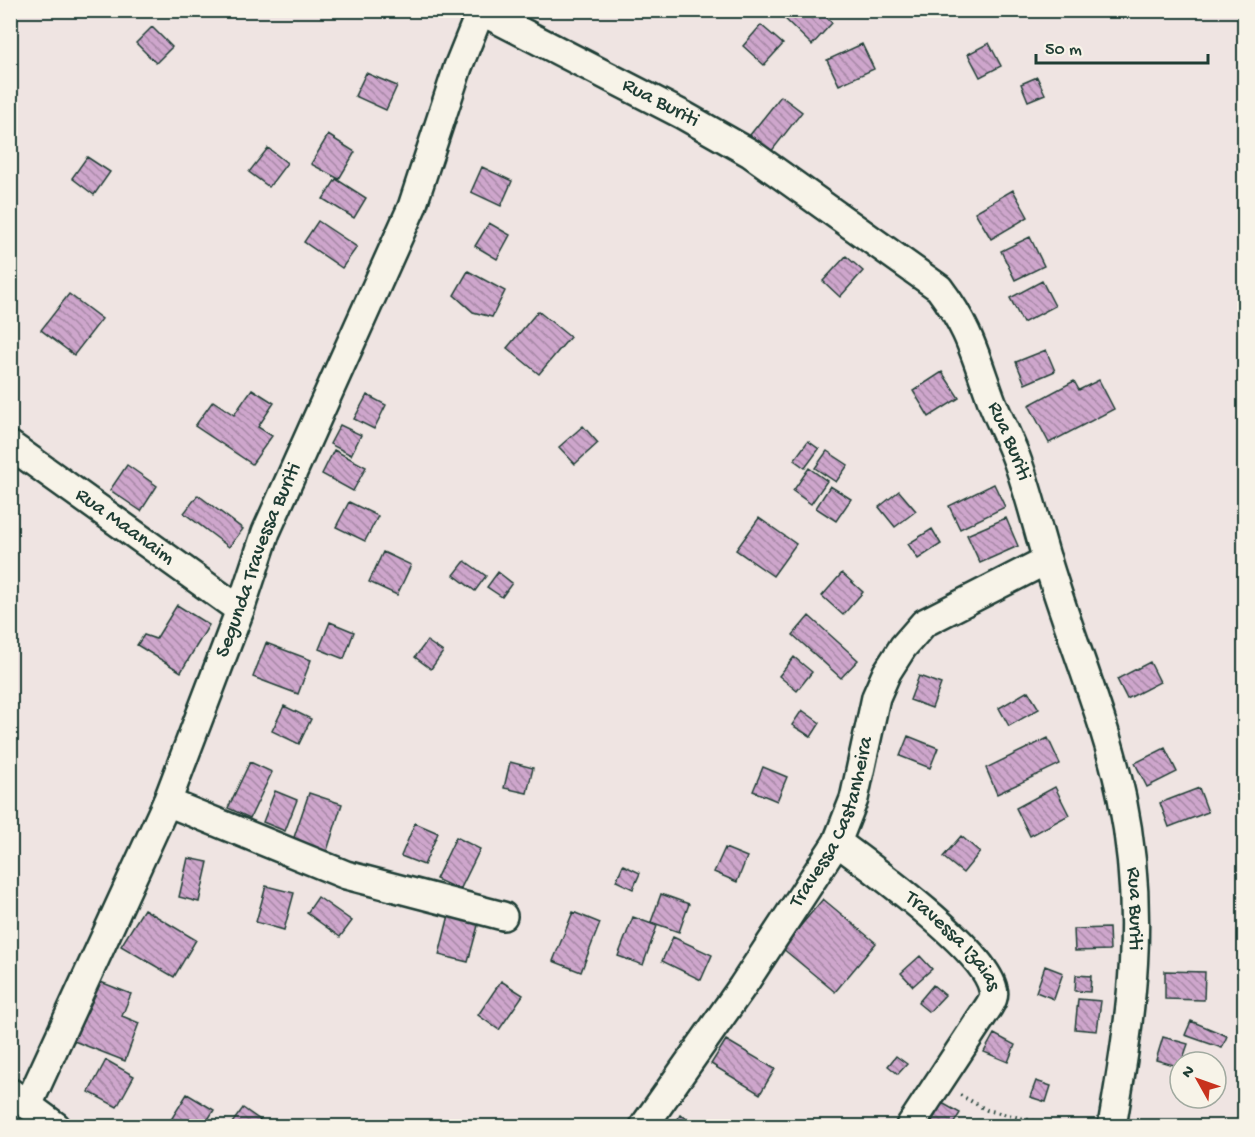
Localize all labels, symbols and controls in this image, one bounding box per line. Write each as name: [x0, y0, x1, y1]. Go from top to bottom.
scale bar: [1036, 27, 1208, 65]
text: 50 m: [1045, 40, 1082, 61]
street label: Rua Buriti: [618, 73, 703, 134]
street label: Rua Buriti: [981, 398, 1036, 484]
street label: Segunda Travessa Buriti: [211, 459, 308, 661]
street label: Rua Maanaim: [70, 483, 179, 571]
street label: Travessa Castanheira: [784, 733, 880, 914]
street label: Rua Buriti: [1120, 866, 1147, 951]
street label: Travessa Izaias: [898, 885, 1006, 995]
north arrow: [1168, 1050, 1228, 1110]
text: N: [1179, 1062, 1200, 1083]

